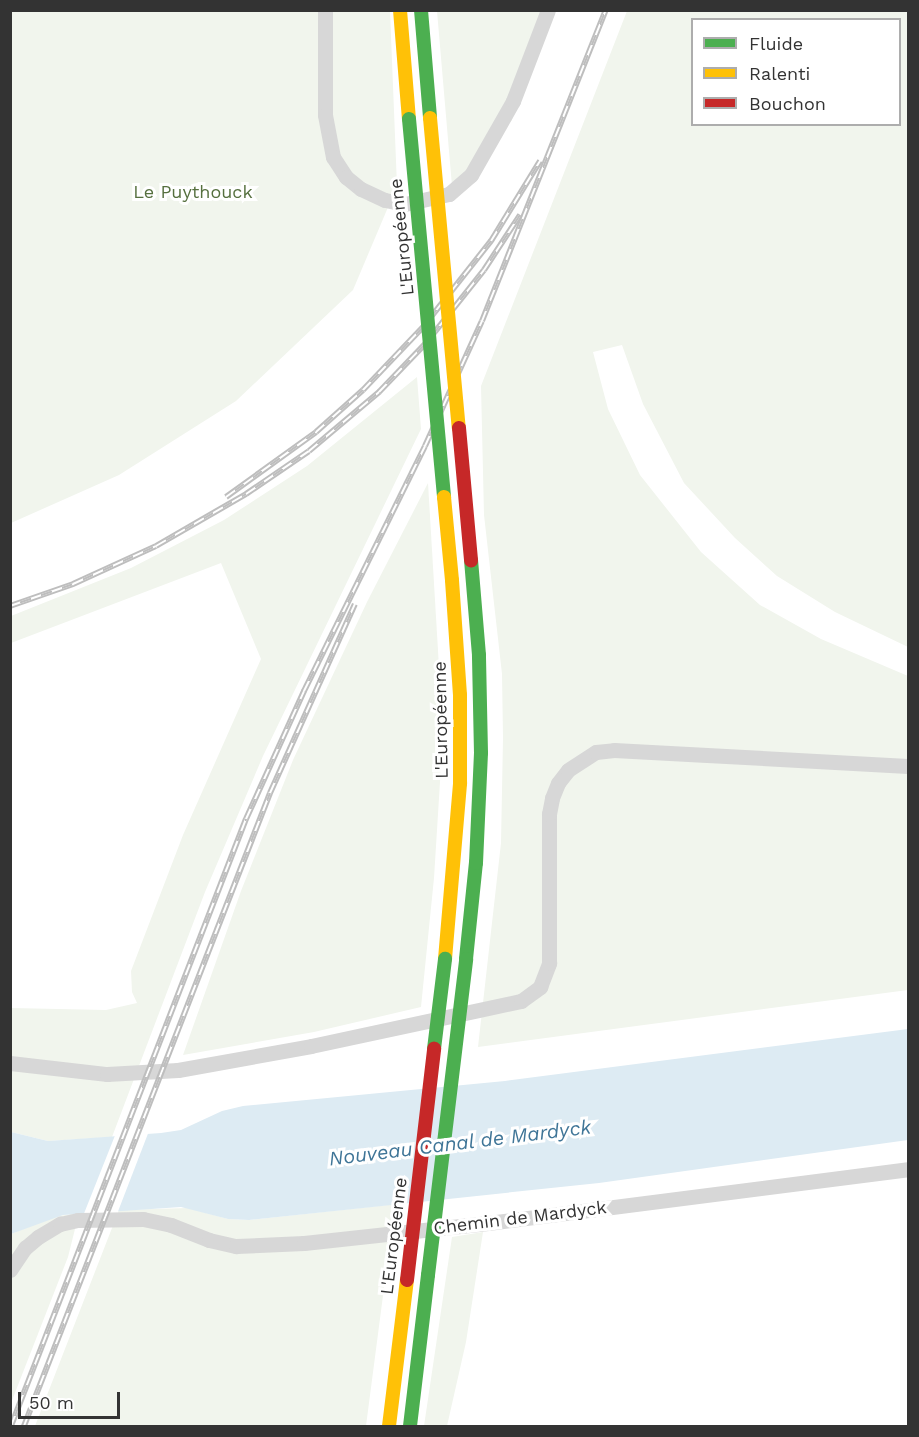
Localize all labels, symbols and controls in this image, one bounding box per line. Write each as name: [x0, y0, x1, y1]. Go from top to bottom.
legend: [691, 18, 901, 126]
text: Fluide: [749, 33, 803, 54]
text: Ralenti: [749, 63, 810, 84]
text: Bouchon: [749, 93, 826, 114]
street label: L'Européenne: [385, 177, 419, 297]
park label: Le Puythouck: [133, 181, 253, 203]
street label: L'Européenne: [429, 661, 453, 779]
water label: Nouveau Canal de Mardyck: [327, 1115, 593, 1171]
street label: L'Européenne: [376, 1176, 412, 1296]
street label: Chemin de Mardyck: [432, 1197, 608, 1239]
scale bar: [21, 1380, 123, 1418]
text: 50 m: [29, 1392, 74, 1413]

